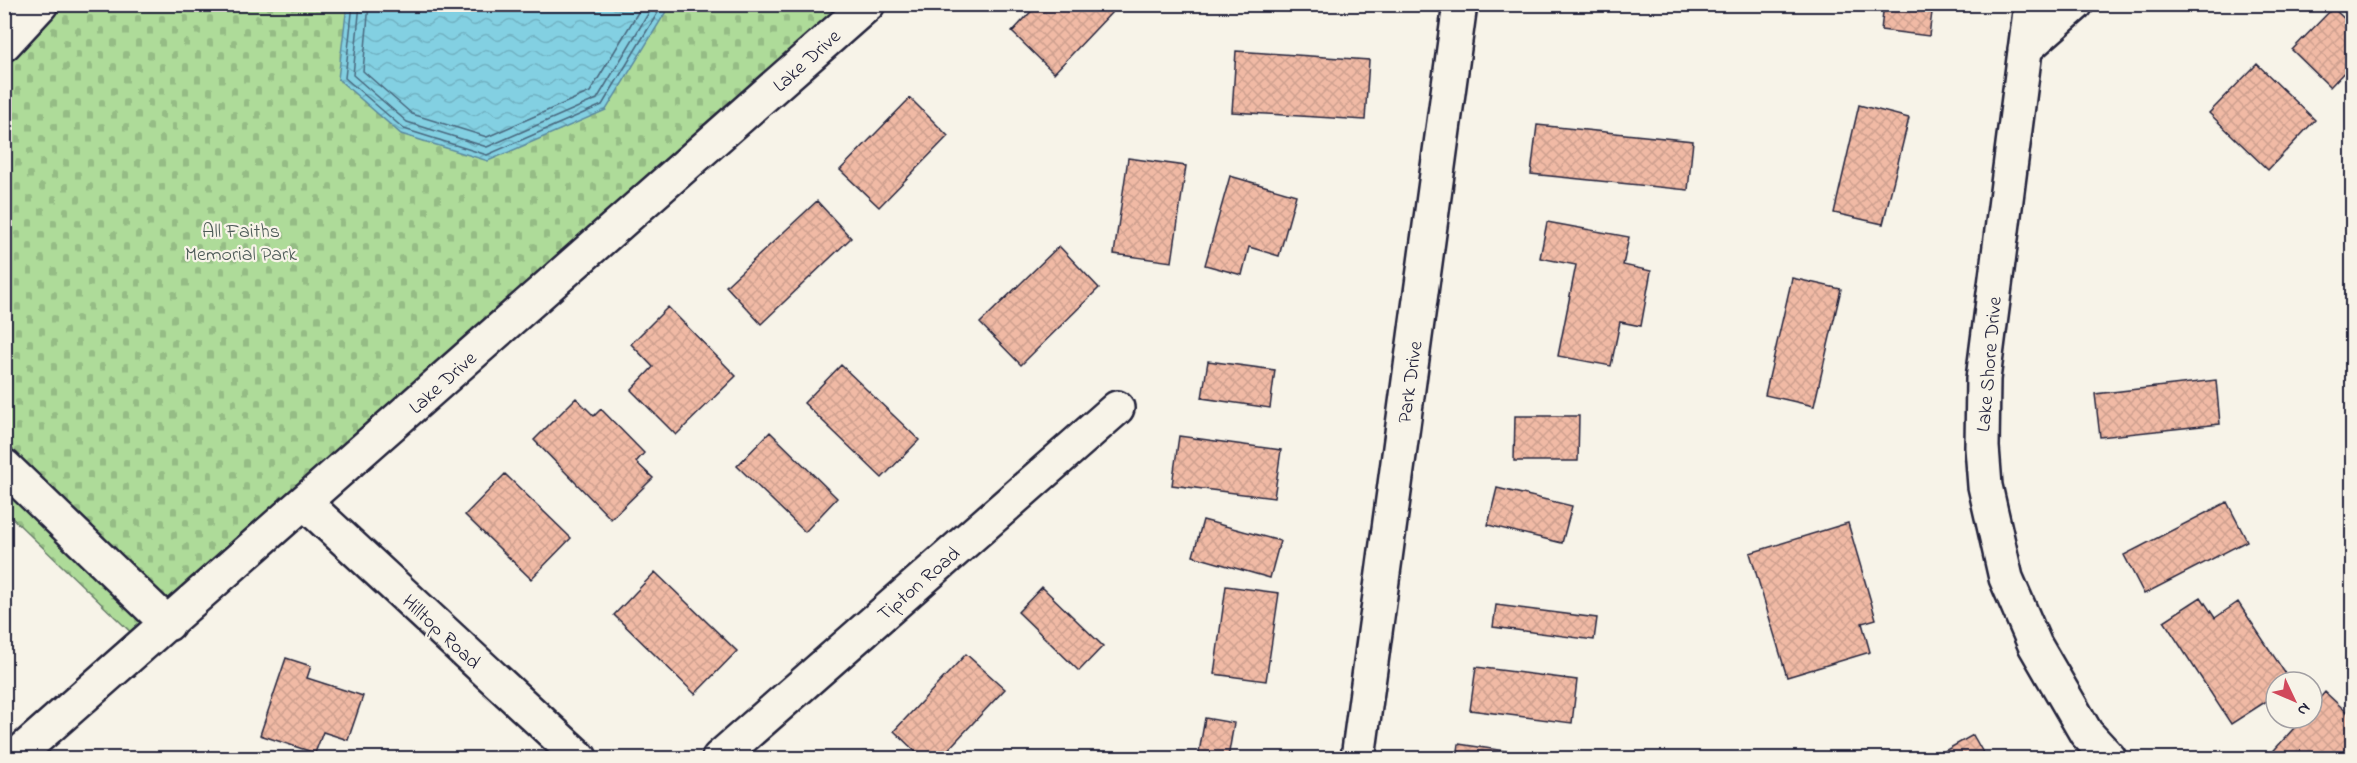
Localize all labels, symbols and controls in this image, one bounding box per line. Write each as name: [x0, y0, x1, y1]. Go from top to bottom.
street label: Lake Drive: [767, 23, 848, 100]
park label: All Faiths Memorial Park: [185, 218, 297, 270]
street label: Lake Shore Drive: [1970, 295, 2011, 433]
street label: Park Drive: [1391, 339, 1432, 425]
street label: Lake Drive: [403, 345, 484, 422]
street label: Tipton Road: [872, 541, 967, 629]
street label: Hilltop Road: [394, 589, 486, 677]
north arrow: [2264, 670, 2324, 730]
text: N: [2291, 697, 2316, 721]

